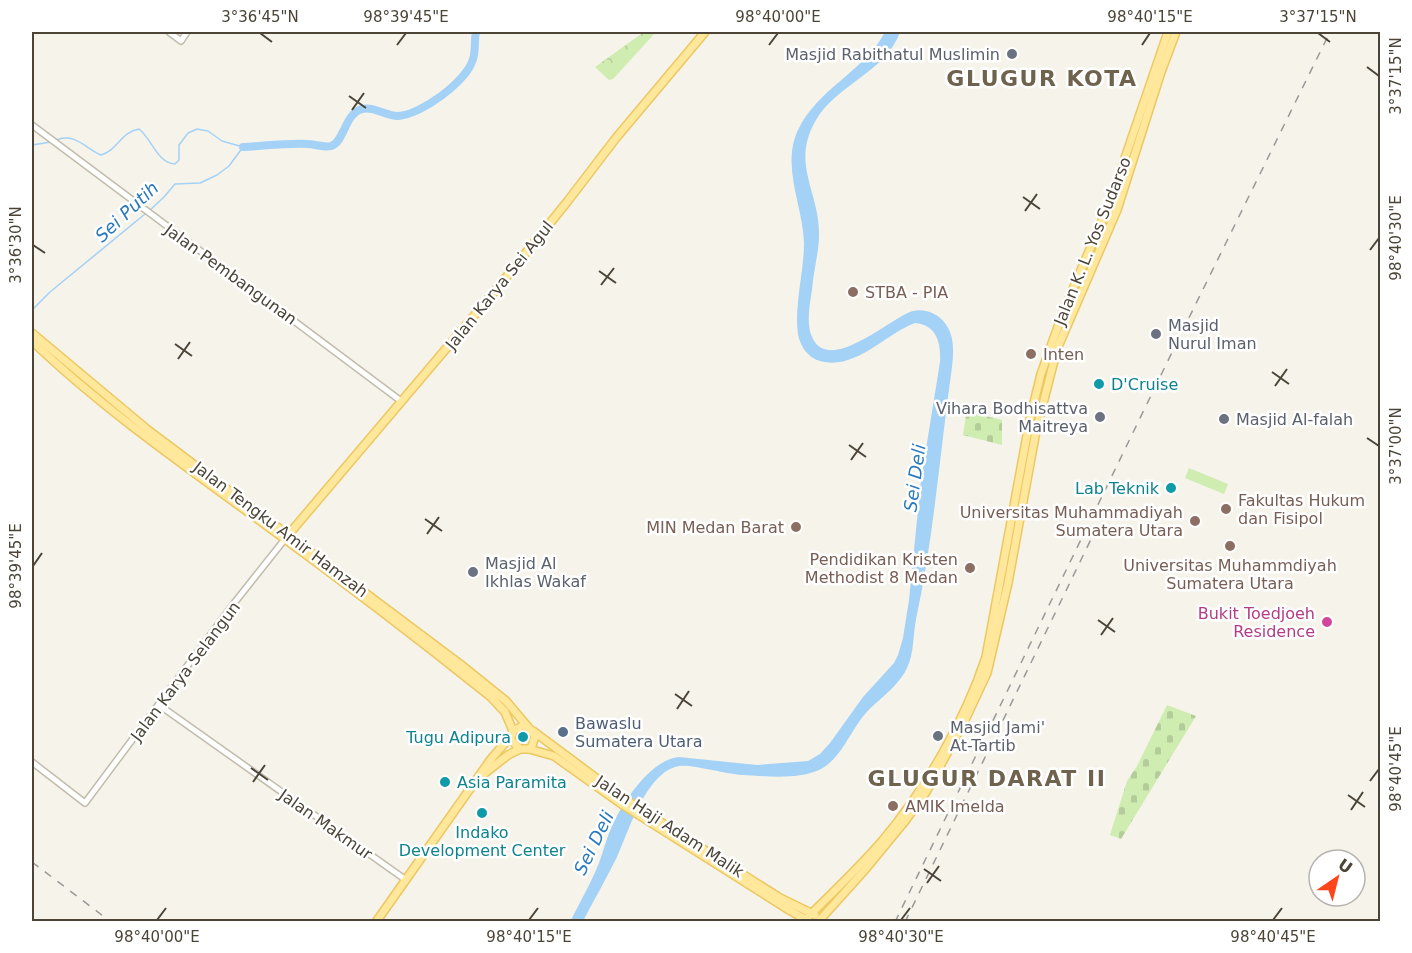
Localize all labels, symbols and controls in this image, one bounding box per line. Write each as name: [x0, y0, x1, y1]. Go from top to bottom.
text: 3°36'45"N: [221, 8, 299, 26]
text: 98°39'45"E: [363, 8, 449, 26]
text: 98°40'00"E: [735, 8, 821, 26]
text: 98°40'15"E: [1107, 8, 1193, 26]
text: 3°37'15"N: [1279, 8, 1357, 26]
text: 3°37'15"N: [1387, 37, 1405, 115]
place label: Masjid Rabithatul Muslimin: [785, 45, 1000, 64]
marker: Masjid Rabithatul Muslimin: [1005, 47, 1019, 61]
district label: GLUGUR KOTA: [946, 66, 1138, 91]
street label: Jalan K. L. Yos Sudarso: [1050, 154, 1135, 329]
water label: Sei Putih: [91, 177, 163, 246]
text: 98°40'30"E: [1387, 195, 1405, 281]
text: 3°36'30"N: [7, 206, 25, 284]
street label: Jalan Karya Sei Agul: [441, 217, 557, 354]
street label: Jalan Pembangunan: [160, 219, 301, 329]
place label: STBA - PIA: [865, 283, 948, 302]
marker: STBA - PIA: [846, 285, 860, 299]
place label: Masjid Nurul Iman: [1168, 316, 1257, 353]
marker: Masjid Nurul Iman: [1149, 327, 1163, 341]
place label: Inten: [1043, 345, 1084, 364]
marker: Inten: [1024, 347, 1038, 361]
place label: D'Cruise: [1111, 375, 1178, 394]
marker: D'Cruise: [1092, 377, 1106, 391]
place label: Vihara Bodhisattva Maitreya: [936, 399, 1088, 436]
text: 3°37'00"N: [1387, 407, 1405, 485]
marker: Vihara Bodhisattva Maitreya: [1093, 410, 1107, 424]
place label: Masjid Al-falah: [1236, 410, 1353, 429]
marker: Masjid Al-falah: [1217, 412, 1231, 426]
water label: Sei Deli: [899, 443, 930, 513]
street label: Jalan Tengku Amir Hamzah: [189, 457, 372, 601]
place label: Lab Teknik: [1075, 479, 1160, 498]
marker: Lab Teknik: [1164, 481, 1178, 495]
place label: Fakultas Hukum dan Fisipol: [1238, 491, 1365, 528]
marker: Fakultas Hukum dan Fisipol: [1219, 502, 1233, 516]
place label: Universitas Muhammadiyah Sumatera Utara: [960, 503, 1183, 540]
marker: Universitas Muhammadiyah Sumatera Utara: [1188, 514, 1202, 528]
place label: MIN Medan Barat: [646, 518, 784, 537]
marker: MIN Medan Barat: [789, 520, 803, 534]
text: 98°39'45"E: [7, 523, 25, 609]
marker: Universitas Muhammdiyah Sumatera Utara: [1223, 539, 1237, 553]
place label: Pendidikan Kristen Methodist 8 Medan: [805, 550, 958, 587]
place label: Masjid Al Ikhlas Wakaf: [485, 554, 586, 591]
place label: Universitas Muhammdiyah Sumatera Utara: [1123, 556, 1337, 593]
marker: Pendidikan Kristen Methodist 8 Medan: [963, 561, 977, 575]
marker: Masjid Al Ikhlas Wakaf: [466, 565, 480, 579]
street label: Jalan Karya Selangun: [126, 598, 244, 746]
place label: Bukit Toedjoeh Residence: [1198, 604, 1315, 641]
marker: Bukit Toedjoeh Residence: [1320, 615, 1334, 629]
place label: Bawaslu Sumatera Utara: [575, 714, 702, 751]
place label: Masjid Jami' At-Tartib: [950, 718, 1045, 755]
marker: Bawaslu Sumatera Utara: [556, 725, 570, 739]
text: 98°40'45"E: [1387, 726, 1405, 812]
place label: Tugu Adipura: [405, 728, 511, 747]
marker: Masjid Jami' At-Tartib: [931, 729, 945, 743]
marker: Tugu Adipura: [516, 730, 530, 744]
district label: GLUGUR DARAT II: [868, 766, 1106, 791]
street label: Jalan Haji Adam Malik: [591, 771, 748, 882]
place label: Asia Paramita: [457, 773, 567, 792]
marker: Asia Paramita: [438, 775, 452, 789]
street label: Jalan Makmur: [275, 785, 376, 864]
place label: AMIK Imelda: [905, 797, 1005, 816]
marker: AMIK Imelda: [886, 799, 900, 813]
marker: Indako Development Center: [475, 806, 489, 820]
water label: Sei Deli: [569, 808, 618, 878]
place label: Indako Development Center: [399, 823, 566, 860]
north arrow: [1307, 848, 1367, 908]
text: U: [1335, 855, 1356, 878]
text: 98°40'00"E: [114, 928, 200, 946]
text: 98°40'15"E: [486, 928, 572, 946]
text: 98°40'30"E: [858, 928, 944, 946]
text: 98°40'45"E: [1230, 928, 1316, 946]

